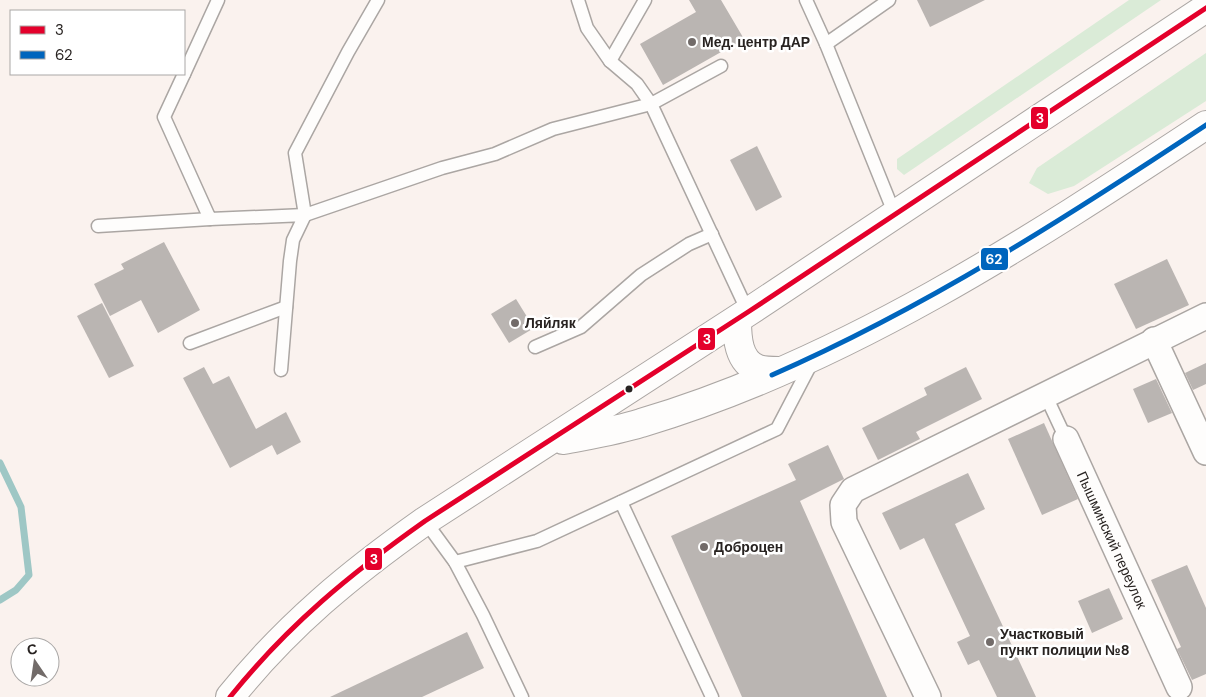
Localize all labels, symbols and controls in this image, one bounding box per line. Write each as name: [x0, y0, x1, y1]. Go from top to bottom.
legend: [10, 10, 185, 75]
text: 3: [55, 20, 64, 40]
place label: Мед. центр ДАР: [702, 33, 810, 51]
marker: Мед. центр ДАР: [686, 36, 698, 48]
text: 62: [55, 45, 73, 65]
line badge: 3: [1030, 106, 1049, 130]
text: 3: [1036, 109, 1044, 127]
line badge: 62: [980, 247, 1009, 271]
text: 62: [986, 250, 1002, 268]
place label: Ляйляк: [525, 314, 577, 332]
marker: Ляйляк: [509, 317, 521, 329]
line badge: 3: [697, 327, 716, 351]
text: 3: [703, 330, 711, 348]
unlabelled marker: [624, 384, 634, 394]
street label: Пышминский переулок: [1073, 469, 1151, 612]
place label: Доброцен: [714, 538, 783, 556]
marker: Доброцен: [698, 541, 710, 553]
line badge: 3: [364, 547, 383, 571]
text: 3: [370, 550, 378, 568]
place label: Участковый пункт полиции №8: [1000, 625, 1130, 659]
marker: Участковый пункт полиции №8: [984, 636, 996, 648]
north arrow: [10, 637, 60, 687]
text: С: [25, 639, 39, 659]

